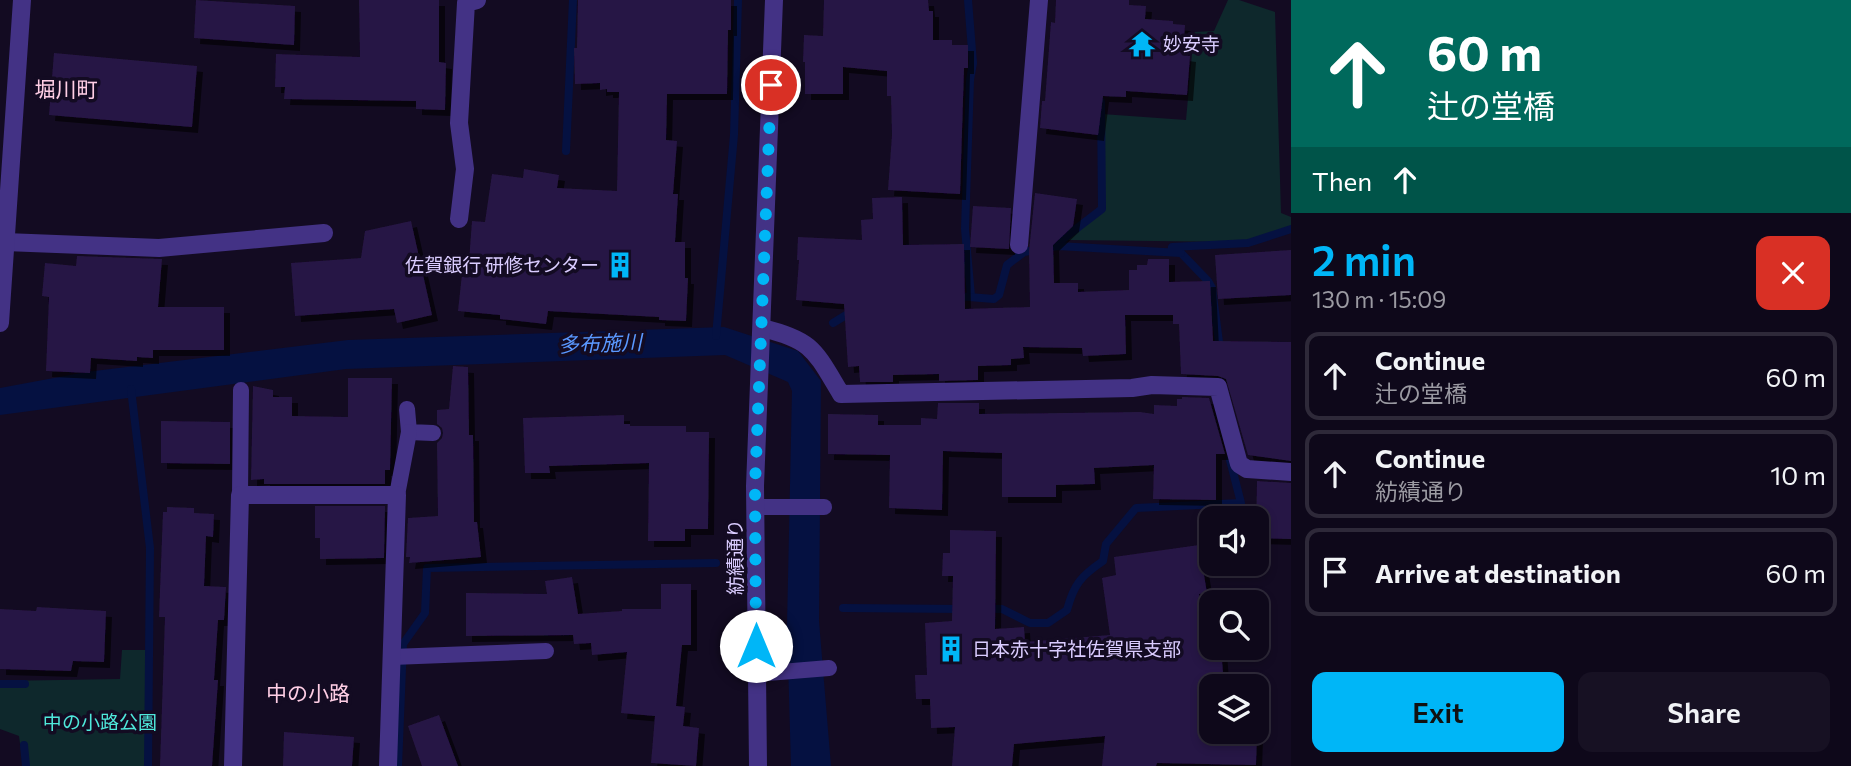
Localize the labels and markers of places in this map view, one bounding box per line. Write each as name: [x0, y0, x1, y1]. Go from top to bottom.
temple icon: 妙安寺: [1127, 29, 1157, 59]
place label: 妙安寺: [1163, 32, 1220, 55]
pin: [741, 55, 801, 115]
building icon: 佐賀銀行 研修センター: [605, 250, 635, 280]
place label: 佐賀銀行 研修センター: [405, 253, 599, 276]
building icon: 日本赤十字社佐賀県支部: [936, 634, 966, 664]
place label: 日本赤十字社佐賀県支部: [972, 637, 1181, 660]

